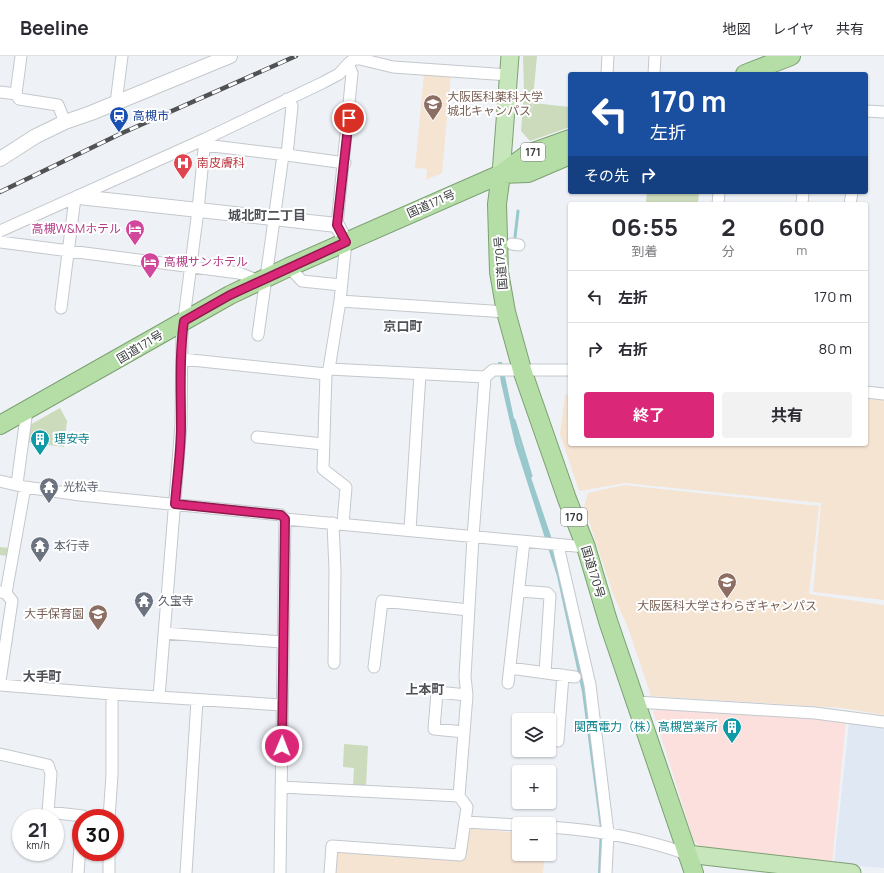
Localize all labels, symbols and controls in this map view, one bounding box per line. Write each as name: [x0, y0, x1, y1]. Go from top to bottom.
text: Beeline: [20, 15, 89, 41]
text: 地図: [722, 19, 750, 38]
text: レイヤ: [772, 19, 814, 38]
text: 共有: [836, 19, 864, 38]
text: 170 m: [650, 82, 726, 120]
place label: 大阪医科薬科大学 城北キャンパス: [447, 88, 543, 119]
icon: left: [584, 88, 636, 140]
school or university icon: 大阪医科薬科大学 城北キャンパス: [422, 93, 444, 121]
pin: [332, 101, 366, 135]
station icon: 高槻市: [108, 105, 130, 133]
place label: 高槻市: [133, 107, 169, 124]
icon: arrive: [338, 107, 360, 129]
text: 左折: [650, 120, 686, 144]
road number: 171: [521, 143, 545, 161]
hospital icon: 南皮膚科: [172, 152, 194, 180]
place label: 南皮膚科: [197, 154, 245, 171]
icon: right: [637, 164, 659, 186]
text: その先: [584, 165, 629, 186]
street label: 国道171号: [404, 185, 458, 222]
district label: 城北町二丁目: [228, 206, 306, 224]
text: 06:55: [611, 210, 678, 243]
text: 2: [721, 210, 735, 243]
text: 600: [778, 210, 825, 243]
hotel icon: 高槻W&Mホテル: [124, 218, 146, 246]
place label: 高槻W&Mホテル: [32, 220, 121, 237]
street label: 国道170号: [490, 235, 511, 291]
text: m: [796, 241, 807, 259]
text: 到着: [632, 242, 658, 260]
text: 分: [722, 242, 735, 260]
hotel icon: 高槻サンホテル: [139, 251, 161, 279]
place label: 高槻サンホテル: [164, 253, 248, 270]
icon: left: [584, 286, 606, 308]
text: 170 m: [814, 286, 852, 307]
text: 左折: [618, 287, 648, 308]
district label: 京口町: [383, 317, 423, 335]
street label: 国道171号: [113, 326, 166, 367]
icon: right: [584, 338, 606, 360]
text: 80 m: [818, 338, 852, 359]
text: 右折: [618, 339, 648, 360]
button: 終了: [584, 392, 714, 438]
button: 共有: [722, 392, 852, 438]
building icon: 理安寺: [29, 428, 51, 456]
place label: 理安寺: [54, 430, 90, 447]
temple icon: 光松寺: [38, 476, 60, 504]
place label: 光松寺: [63, 478, 99, 495]
road number: 170: [561, 508, 587, 526]
temple icon: 本行寺: [29, 535, 51, 563]
place label: 本行寺: [54, 537, 90, 554]
street label: 国道170号: [577, 544, 610, 600]
school or university icon: 大阪医科大学さわらぎキャンパス: [716, 571, 738, 599]
temple icon: 久宝寺: [133, 590, 155, 618]
place label: 久宝寺: [158, 592, 194, 609]
place label: 大阪医科大学さわらぎキャンパス: [637, 597, 817, 614]
school or university icon: 大手保育園: [87, 603, 109, 631]
place label: 大手保育園: [24, 605, 84, 622]
district label: 大手町: [22, 667, 62, 685]
district label: 上本町: [405, 680, 445, 698]
map controls: [512, 713, 556, 861]
button: layers: [512, 713, 556, 757]
building icon: 関西電力（株）高槻営業所: [721, 716, 743, 744]
place label: 関西電力（株）高槻営業所: [574, 718, 718, 735]
position arrow: [261, 725, 303, 767]
button: +: [512, 765, 556, 809]
speed limit sign: 30: [72, 809, 124, 861]
text: 21: [28, 816, 48, 843]
button: −: [512, 817, 556, 861]
text: km/h: [26, 838, 50, 852]

